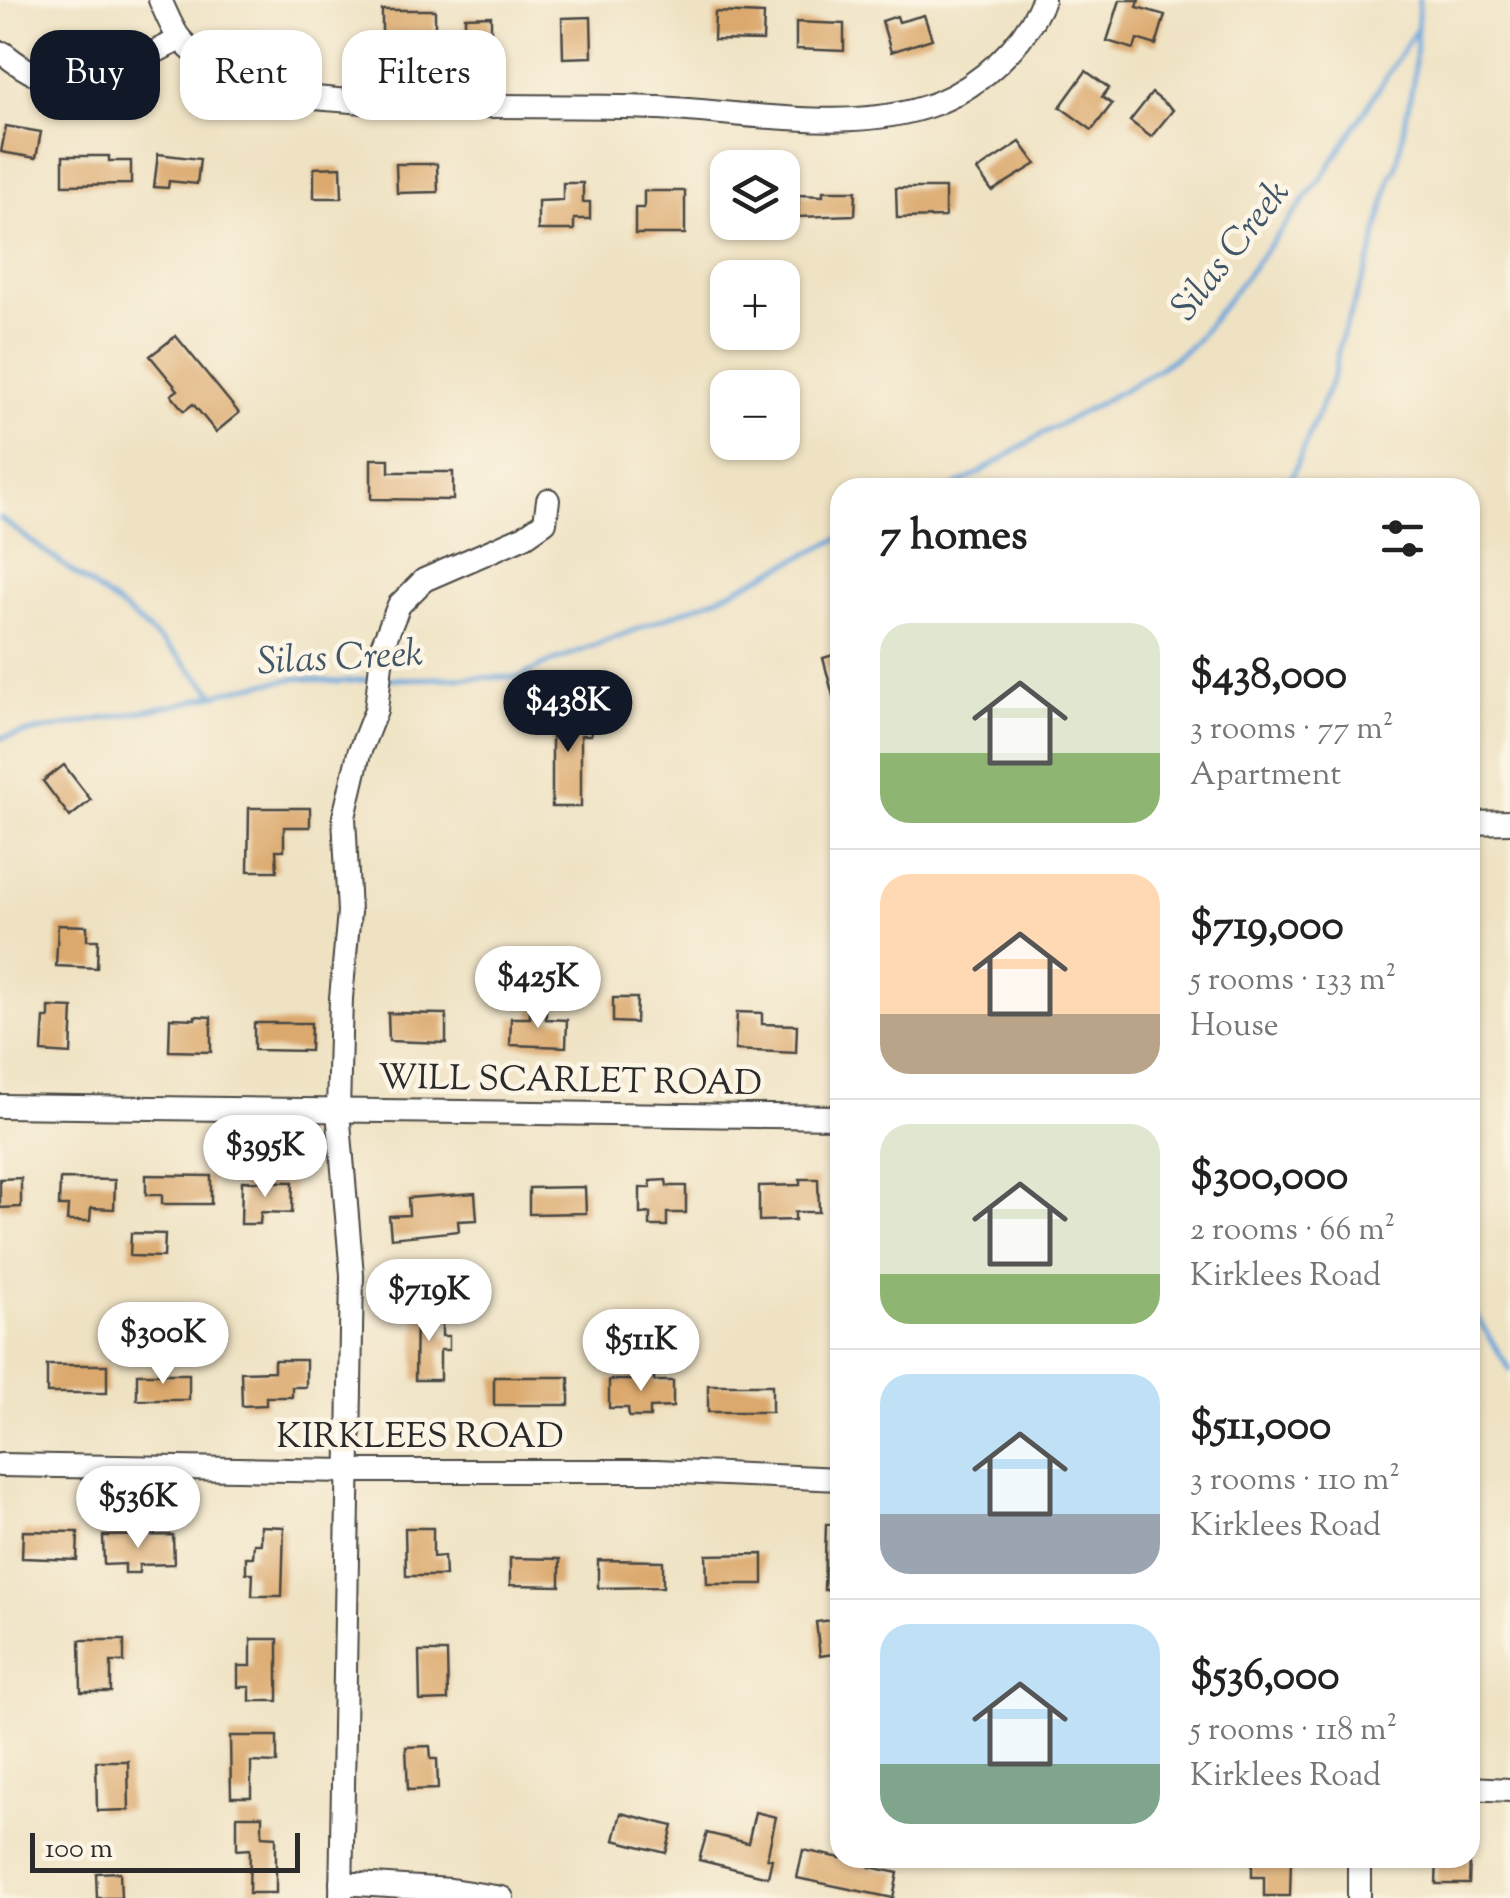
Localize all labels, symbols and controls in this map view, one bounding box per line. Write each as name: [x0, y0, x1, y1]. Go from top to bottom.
chip: Buy: [30, 30, 160, 120]
chip: Rent: [180, 30, 322, 120]
chip: Filters: [342, 30, 506, 120]
map controls: [710, 150, 800, 460]
button: layers: [710, 150, 800, 240]
water label: Silas Creek: [1160, 170, 1304, 333]
button: +: [710, 260, 800, 350]
button: −: [710, 370, 800, 460]
text: 7 homes: [880, 508, 1028, 568]
icon: filters: [1375, 511, 1430, 566]
water label: Silas Creek: [256, 629, 424, 691]
text: $438,000: [1190, 647, 1347, 707]
icon: home: [960, 663, 1080, 783]
pin: $438K: [498, 670, 638, 755]
text: $438K: [525, 679, 611, 725]
text: 3 rooms · 77 m²: [1190, 707, 1394, 753]
text: Apartment: [1190, 753, 1341, 799]
text: $719,000: [1190, 898, 1344, 958]
icon: home: [960, 914, 1080, 1034]
pin: $425K: [468, 946, 608, 1031]
text: $425K: [497, 955, 579, 1001]
text: 5 rooms · 133 m²: [1190, 958, 1396, 1004]
text: House: [1190, 1004, 1279, 1050]
street label: WILL SCARLET ROAD: [378, 1054, 762, 1111]
pin: $395K: [195, 1115, 335, 1200]
text: $395K: [225, 1124, 305, 1170]
text: $300,000: [1190, 1148, 1348, 1208]
icon: home: [960, 1164, 1080, 1284]
text: 2 rooms · 66 m²: [1190, 1208, 1395, 1254]
text: Kirklees Road: [1190, 1254, 1381, 1300]
pin: $719K: [359, 1259, 499, 1344]
text: $719K: [388, 1268, 470, 1314]
pin: $300K: [93, 1302, 233, 1387]
pin: $511K: [571, 1309, 711, 1394]
text: $300K: [120, 1311, 206, 1357]
text: $511K: [605, 1318, 677, 1364]
text: $511,000: [1190, 1398, 1331, 1458]
street label: KIRKLEES ROAD: [276, 1413, 564, 1464]
icon: home: [960, 1414, 1080, 1534]
text: 3 rooms · 110 m²: [1190, 1458, 1400, 1504]
pin: $536K: [68, 1466, 208, 1551]
text: $536K: [98, 1475, 178, 1521]
text: Kirklees Road: [1190, 1504, 1381, 1550]
text: $536,000: [1190, 1648, 1339, 1708]
icon: home: [960, 1664, 1080, 1784]
text: 5 rooms · 118 m²: [1190, 1708, 1397, 1754]
text: Kirklees Road: [1190, 1754, 1381, 1800]
scale bar: [30, 1828, 300, 1872]
text: 100 m: [45, 1830, 113, 1870]

